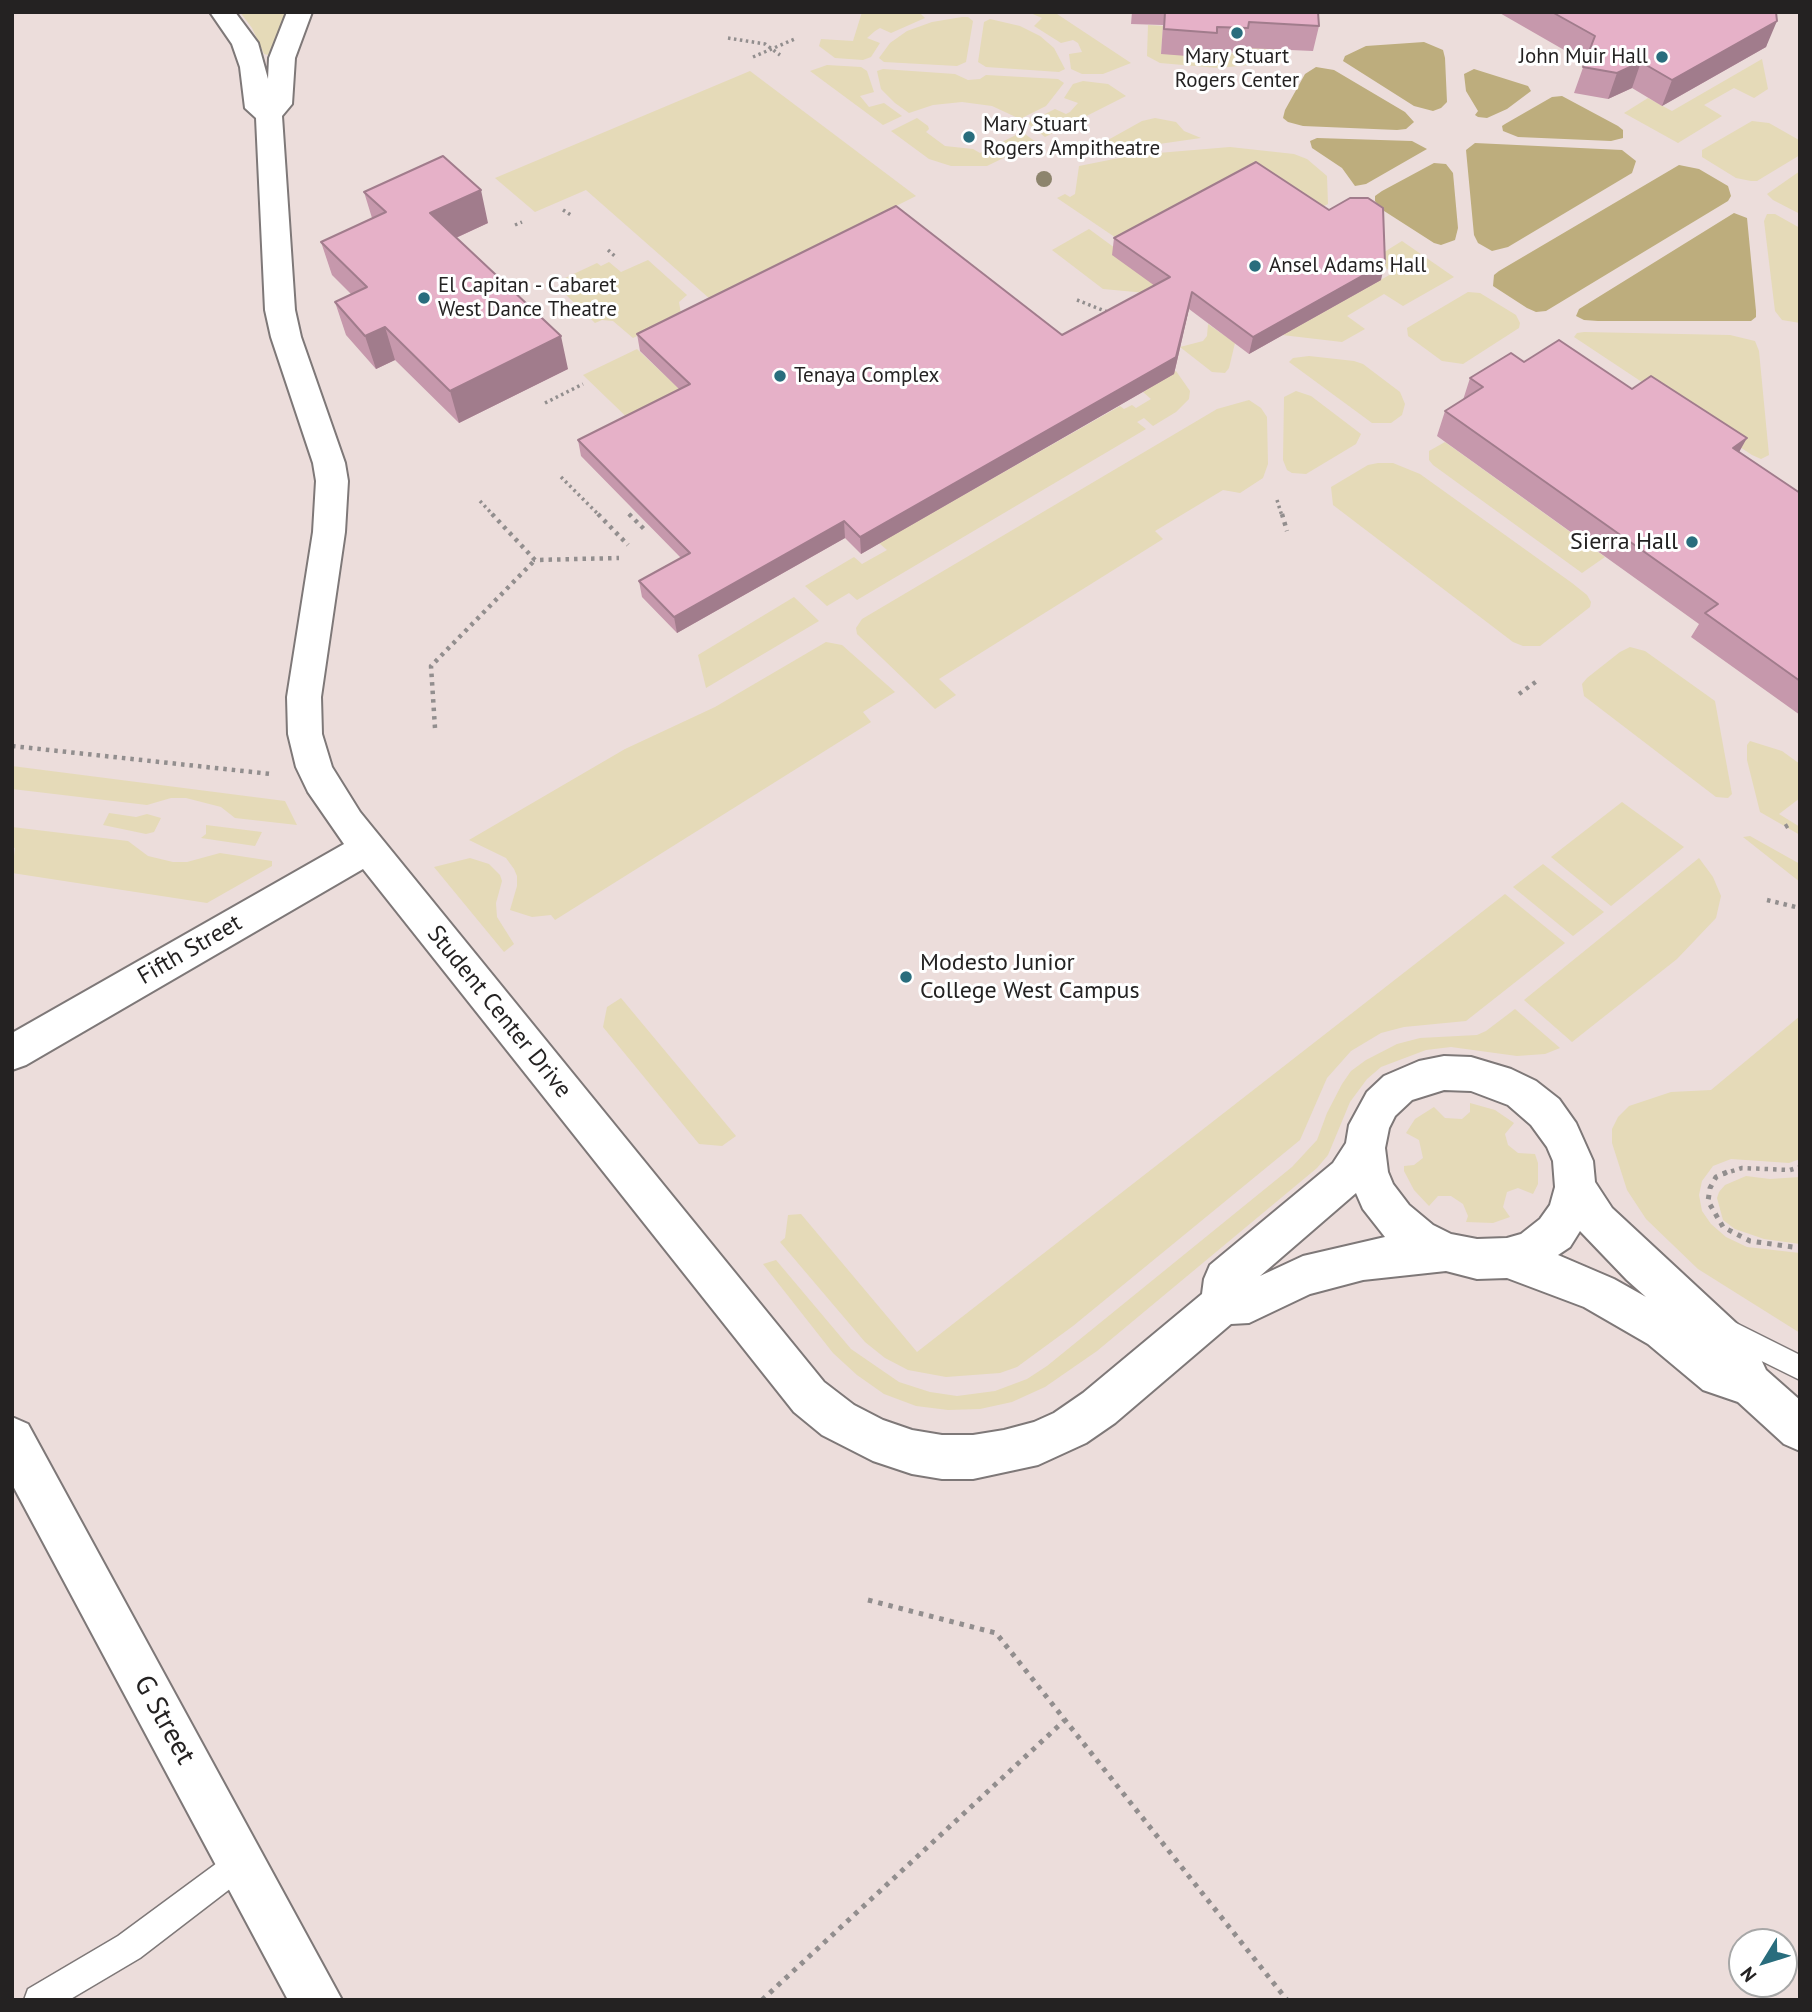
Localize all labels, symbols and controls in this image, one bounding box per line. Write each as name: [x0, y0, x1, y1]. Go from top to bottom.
marker: Mary Stuart Rogers Center: [1229, 25, 1245, 41]
place label: Mary Stuart Rogers Center: [1175, 44, 1299, 94]
place label: John Muir Hall: [1519, 44, 1648, 70]
marker: John Muir Hall: [1654, 49, 1670, 65]
place label: Mary Stuart Rogers Ampitheatre: [983, 112, 1160, 162]
marker: Mary Stuart Rogers Ampitheatre: [961, 129, 977, 145]
place label: Ansel Adams Hall: [1269, 253, 1426, 279]
marker: Ansel Adams Hall: [1247, 258, 1263, 274]
place label: El Capitan - Cabaret West Dance Theatre: [438, 273, 617, 323]
marker: El Capitan - Cabaret West Dance Theatre: [416, 290, 432, 306]
place label: Tenaya Complex: [794, 363, 939, 389]
marker: Tenaya Complex: [772, 368, 788, 384]
place label: Sierra Hall: [1570, 528, 1678, 556]
marker: Sierra Hall: [1684, 534, 1700, 550]
street label: Fifth Street: [133, 909, 247, 991]
street label: Student Center Drive: [421, 920, 577, 1104]
place label: Modesto Junior College West Campus: [920, 949, 1140, 1005]
marker: Modesto Junior College West Campus: [898, 969, 914, 985]
street label: G Street: [126, 1670, 202, 1770]
north arrow: [1728, 1928, 1798, 1998]
text: N: [1735, 1962, 1761, 1987]

